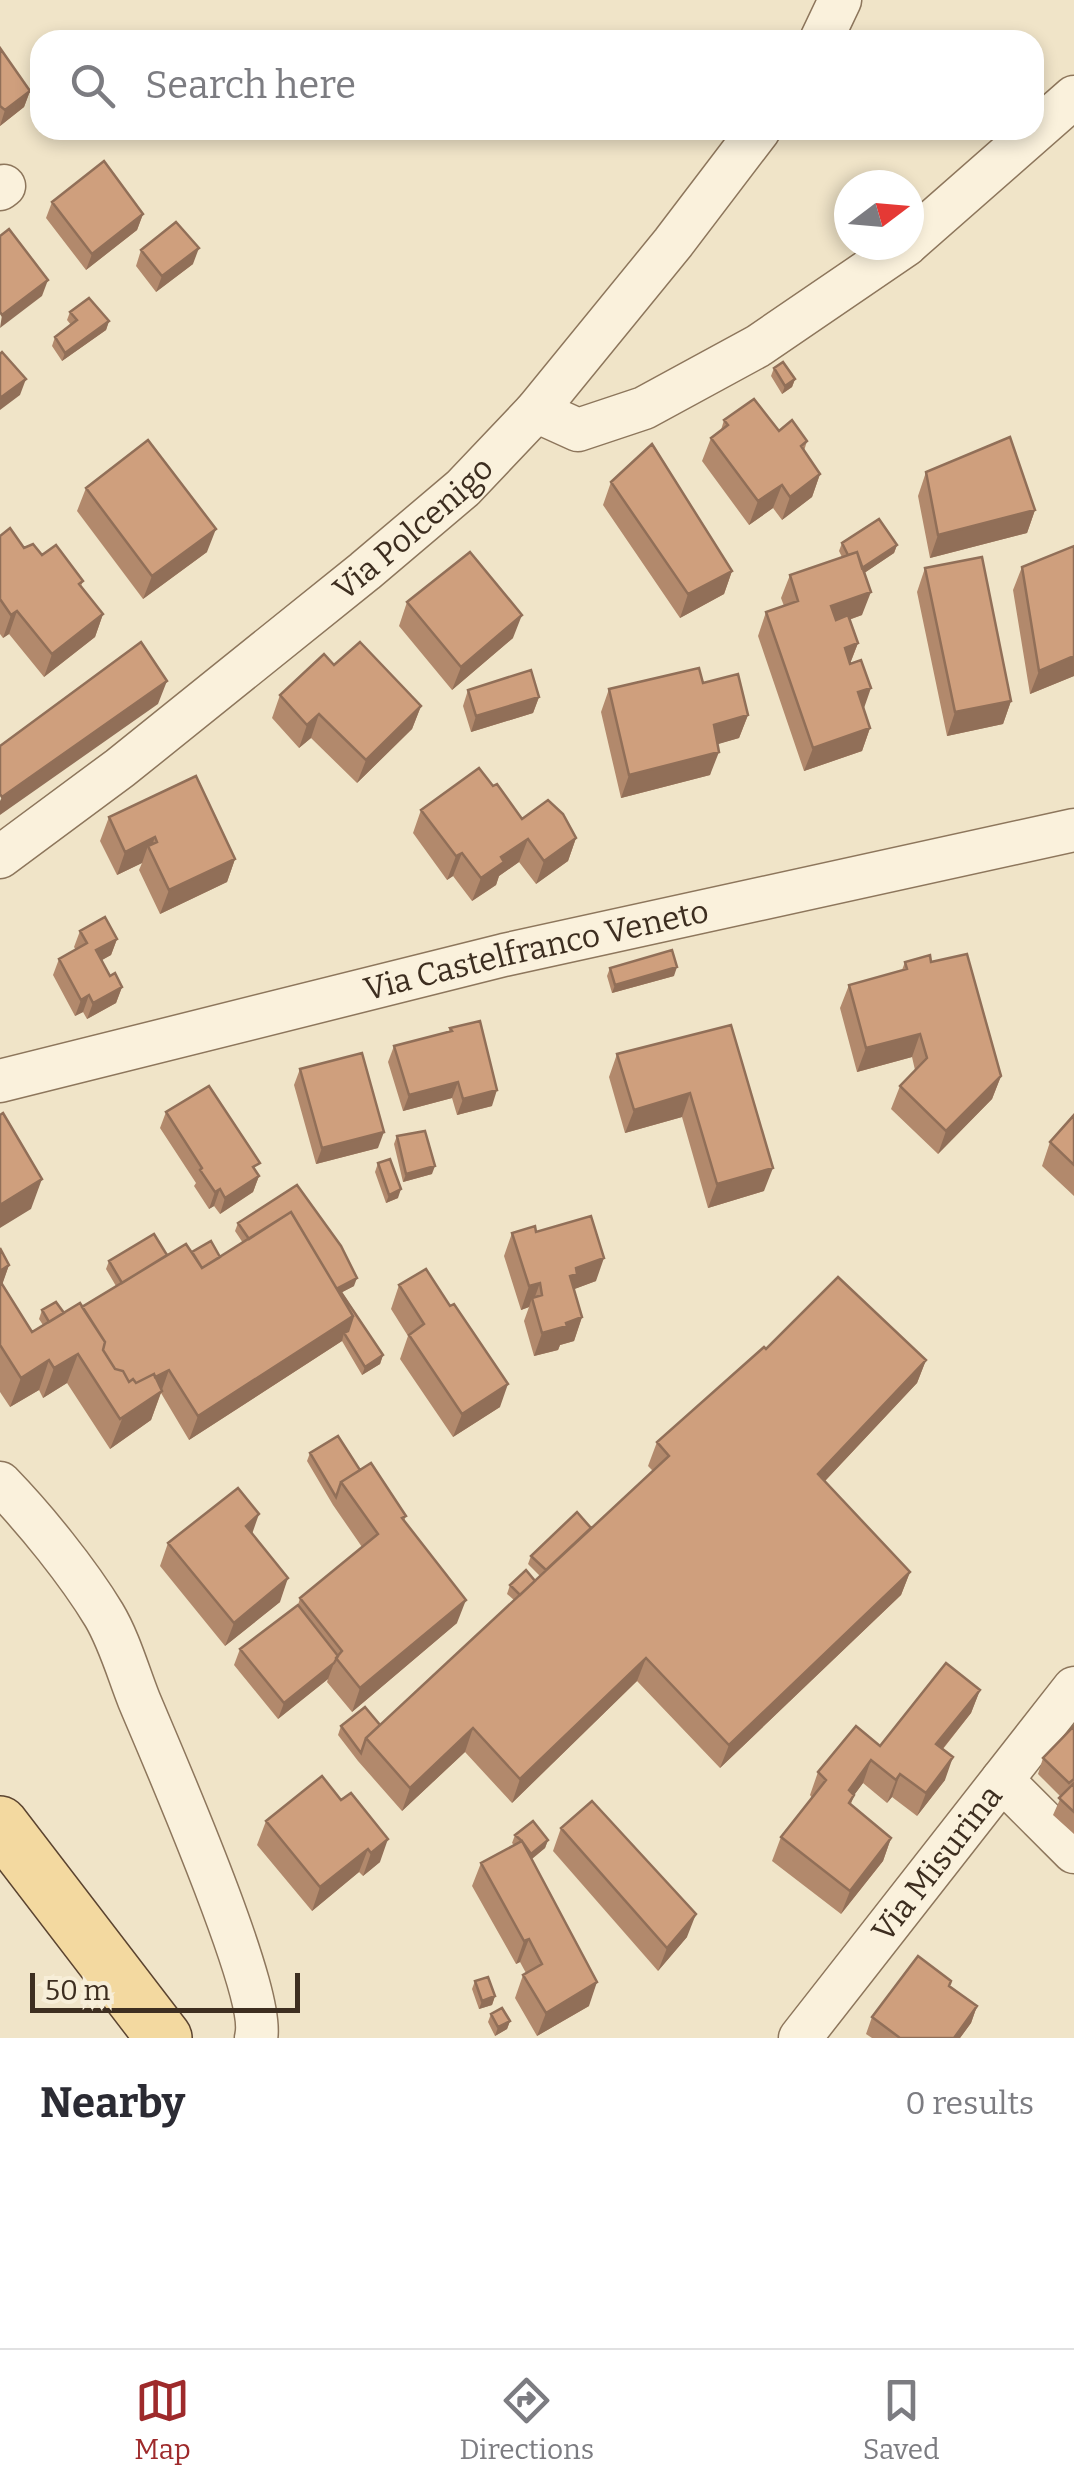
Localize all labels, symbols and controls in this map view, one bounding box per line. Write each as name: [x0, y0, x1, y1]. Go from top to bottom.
search box: [30, 30, 1044, 140]
icon: search: [65, 58, 120, 113]
text: Search here: [145, 62, 356, 108]
north arrow: [834, 170, 924, 260]
street label: Via Polcenigo: [326, 449, 501, 608]
street label: Via Castelfranco Veneto: [360, 892, 712, 1008]
street label: Via Misurina: [864, 1777, 1010, 1949]
scale bar: [30, 1968, 300, 2012]
text: 50 m: [45, 1974, 110, 2007]
text: Nearby: [40, 2078, 185, 2128]
text: 0 results: [905, 2084, 1034, 2122]
tab: Map: [134, 2373, 191, 2466]
tab: Directions: [459, 2373, 594, 2466]
tab: Saved: [863, 2373, 940, 2466]

